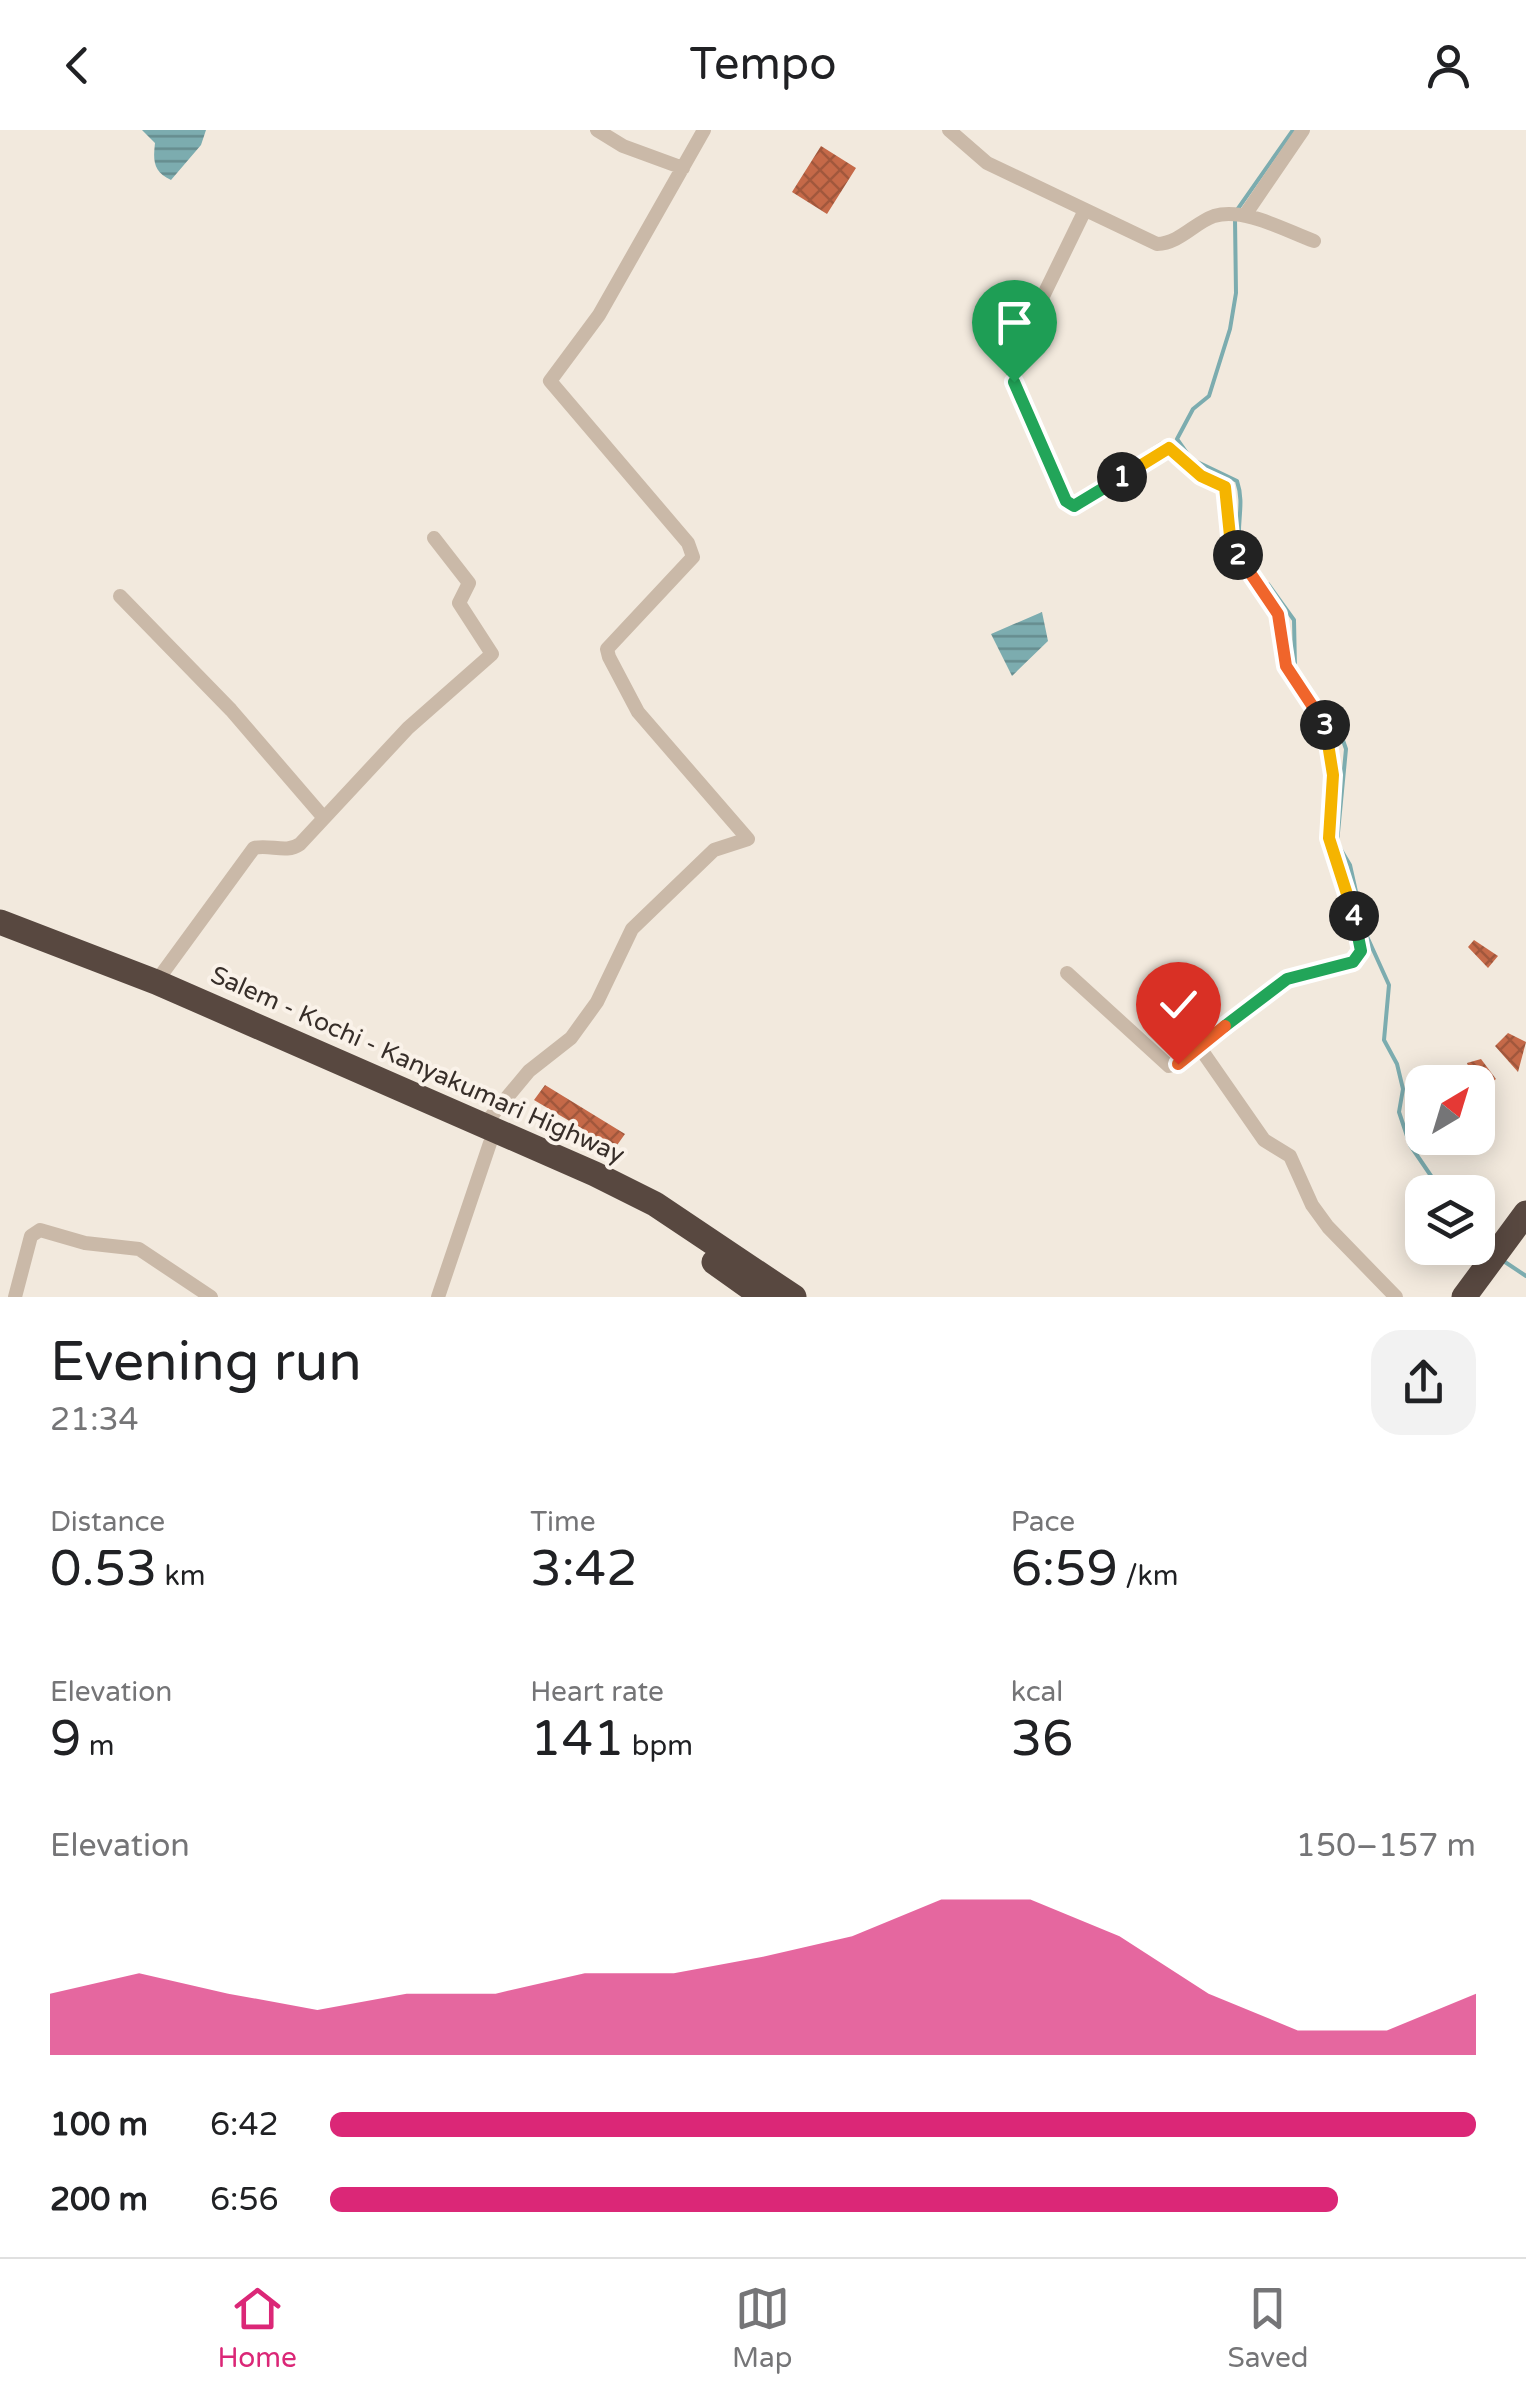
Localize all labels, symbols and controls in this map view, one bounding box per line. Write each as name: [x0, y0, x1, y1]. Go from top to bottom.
icon: back: [50, 38, 105, 93]
text: Tempo: [689, 38, 837, 92]
icon: person: [1421, 38, 1476, 93]
pin: [972, 280, 1057, 383]
icon: arrive: [987, 295, 1042, 350]
pin: 1: [1097, 452, 1147, 502]
text: 1: [1113, 460, 1131, 494]
pin: 2: [1213, 530, 1263, 580]
text: 2: [1229, 538, 1247, 572]
pin: 3: [1300, 700, 1350, 750]
text: 3: [1316, 708, 1334, 742]
pin: 4: [1329, 891, 1379, 941]
text: 4: [1345, 899, 1363, 933]
street label: Salem - Kochi - Kanyakumari Highway: [206, 960, 629, 1170]
pin: [1136, 962, 1221, 1065]
icon: check: [1151, 977, 1206, 1032]
north arrow: [1405, 1065, 1495, 1155]
map controls: [1405, 1065, 1495, 1265]
button: layers: [1405, 1175, 1495, 1265]
text: Evening run: [50, 1330, 362, 1396]
button: share: [1371, 1330, 1476, 1435]
text: 21:34: [50, 1401, 139, 1439]
text: Distance: [50, 1505, 165, 1539]
text: Time: [530, 1505, 596, 1539]
text: Pace: [1011, 1505, 1075, 1539]
text: 0.53: [50, 1539, 157, 1599]
text: 3:42: [530, 1539, 638, 1599]
text: 6:59: [1011, 1539, 1118, 1599]
text: km: [157, 1559, 205, 1593]
text: /km: [1118, 1559, 1179, 1593]
text: Elevation: [50, 1675, 172, 1709]
text: Heart rate: [530, 1675, 664, 1709]
text: kcal: [1011, 1675, 1063, 1709]
text: 9: [50, 1709, 81, 1769]
text: 141: [530, 1709, 625, 1769]
text: 36: [1011, 1709, 1073, 1769]
text: m: [81, 1729, 114, 1763]
text: bpm: [625, 1729, 693, 1763]
text: Elevation: [50, 1827, 190, 1865]
text: 150–157 m: [1296, 1827, 1476, 1865]
text: 100 m: [50, 2106, 148, 2144]
text: 6:42: [210, 2106, 279, 2144]
text: 200 m: [50, 2181, 148, 2219]
text: 6:56: [210, 2181, 279, 2219]
tab: Home: [218, 2281, 297, 2375]
tab: Map: [732, 2281, 792, 2375]
tab: Saved: [1228, 2281, 1308, 2375]

